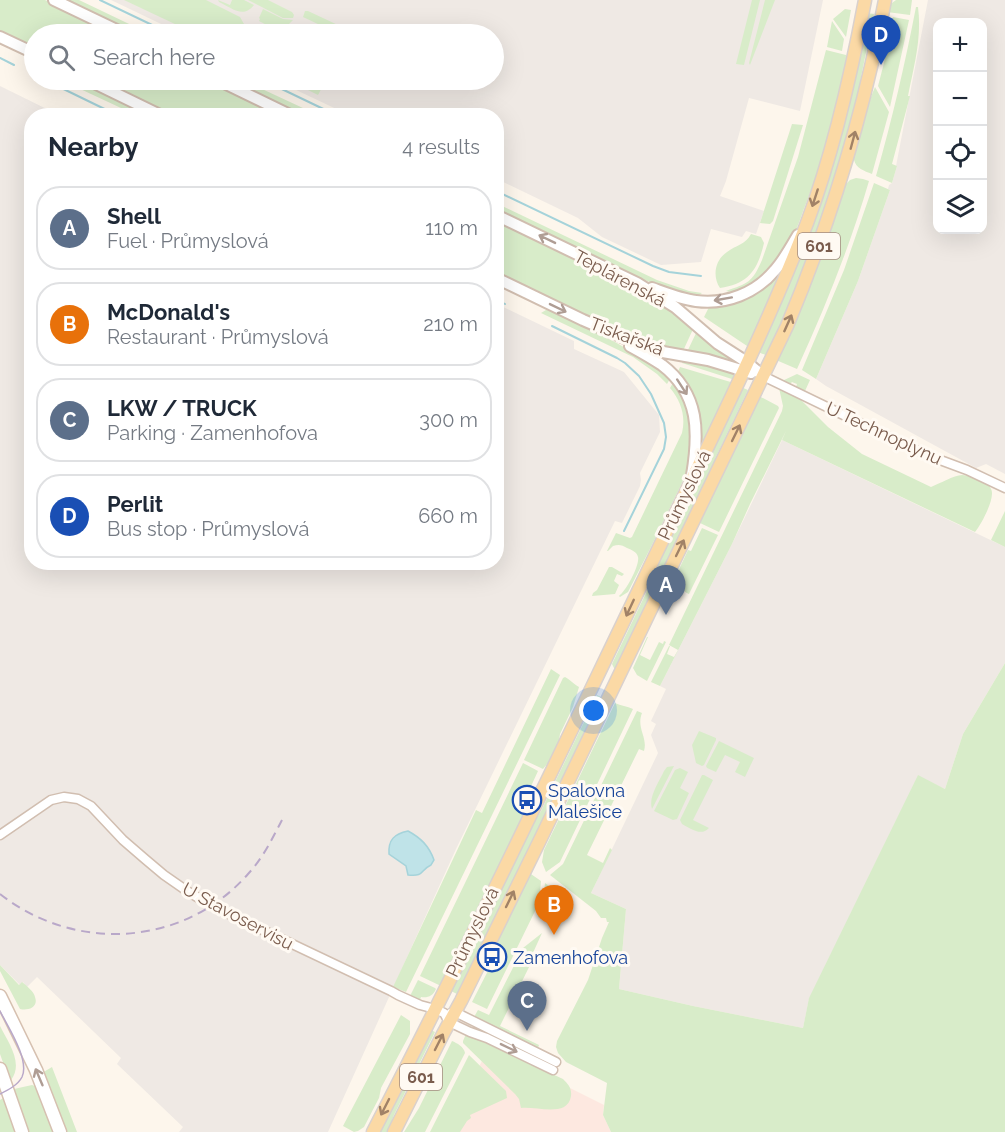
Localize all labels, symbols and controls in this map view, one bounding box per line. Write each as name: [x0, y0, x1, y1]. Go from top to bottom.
pin: D: [862, 16, 900, 65]
map controls: [933, 18, 987, 234]
button: +: [933, 18, 987, 72]
search box: [24, 24, 504, 90]
icon: search: [45, 41, 78, 74]
text: Search here: [93, 44, 215, 70]
button: −: [933, 72, 987, 126]
button: locate: [933, 126, 987, 180]
one-way arrow: [848, 131, 859, 150]
text: Nearby: [48, 132, 138, 162]
text: 4 results: [402, 135, 480, 159]
button: layers: [933, 180, 987, 234]
one-way arrow: [808, 189, 819, 207]
text: Shell: [107, 203, 161, 229]
text: A: [63, 216, 76, 240]
text: 110 m: [425, 216, 478, 240]
text: Fuel · Průmyslová: [107, 229, 269, 253]
one-way arrow: [538, 233, 556, 245]
road number: 601: [798, 233, 840, 259]
street label: Teplárenská: [571, 245, 669, 311]
one-way arrow: [713, 294, 733, 305]
text: McDonald's: [107, 299, 230, 325]
one-way arrow: [549, 303, 567, 315]
text: B: [63, 312, 76, 336]
text: 210 m: [423, 312, 478, 336]
street label: Tiskařská: [587, 312, 667, 360]
one-way arrow: [782, 315, 794, 333]
text: Restaurant · Průmyslová: [107, 325, 329, 349]
one-way arrow: [675, 379, 688, 396]
text: LKW / TRUCK: [107, 395, 257, 421]
street label: U Technoplynu: [823, 397, 945, 469]
text: C: [63, 408, 76, 432]
text: 300 m: [419, 408, 478, 432]
text: Parking · Zamenhofova: [107, 421, 318, 445]
one-way arrow: [731, 424, 742, 442]
street label: Průmyslová: [653, 447, 715, 543]
text: Perlit: [107, 491, 163, 517]
text: D: [62, 504, 77, 528]
text: 660 m: [418, 504, 478, 528]
text: Bus stop · Průmyslová: [107, 517, 309, 541]
one-way arrow: [675, 540, 687, 558]
pin: A: [646, 566, 686, 615]
one-way arrow: [623, 599, 635, 617]
your location: [579, 696, 608, 725]
place label: Spalovna Malešice: [548, 780, 625, 822]
bus stop icon: Spalovna Malešice: [511, 784, 543, 816]
street label: U Stavoservisu: [179, 878, 297, 954]
street label: Průmyslová: [441, 884, 503, 980]
pin: B: [534, 886, 574, 935]
one-way arrow: [505, 891, 517, 909]
bus stop icon: Zamenhofova: [476, 941, 508, 973]
place label: Zamenhofova: [513, 947, 628, 968]
pin: C: [508, 982, 546, 1031]
one-way arrow: [433, 1034, 445, 1051]
one-way arrow: [500, 1043, 518, 1055]
road number: 601: [400, 1064, 442, 1090]
one-way arrow: [32, 1069, 44, 1087]
one-way arrow: [379, 1097, 391, 1115]

